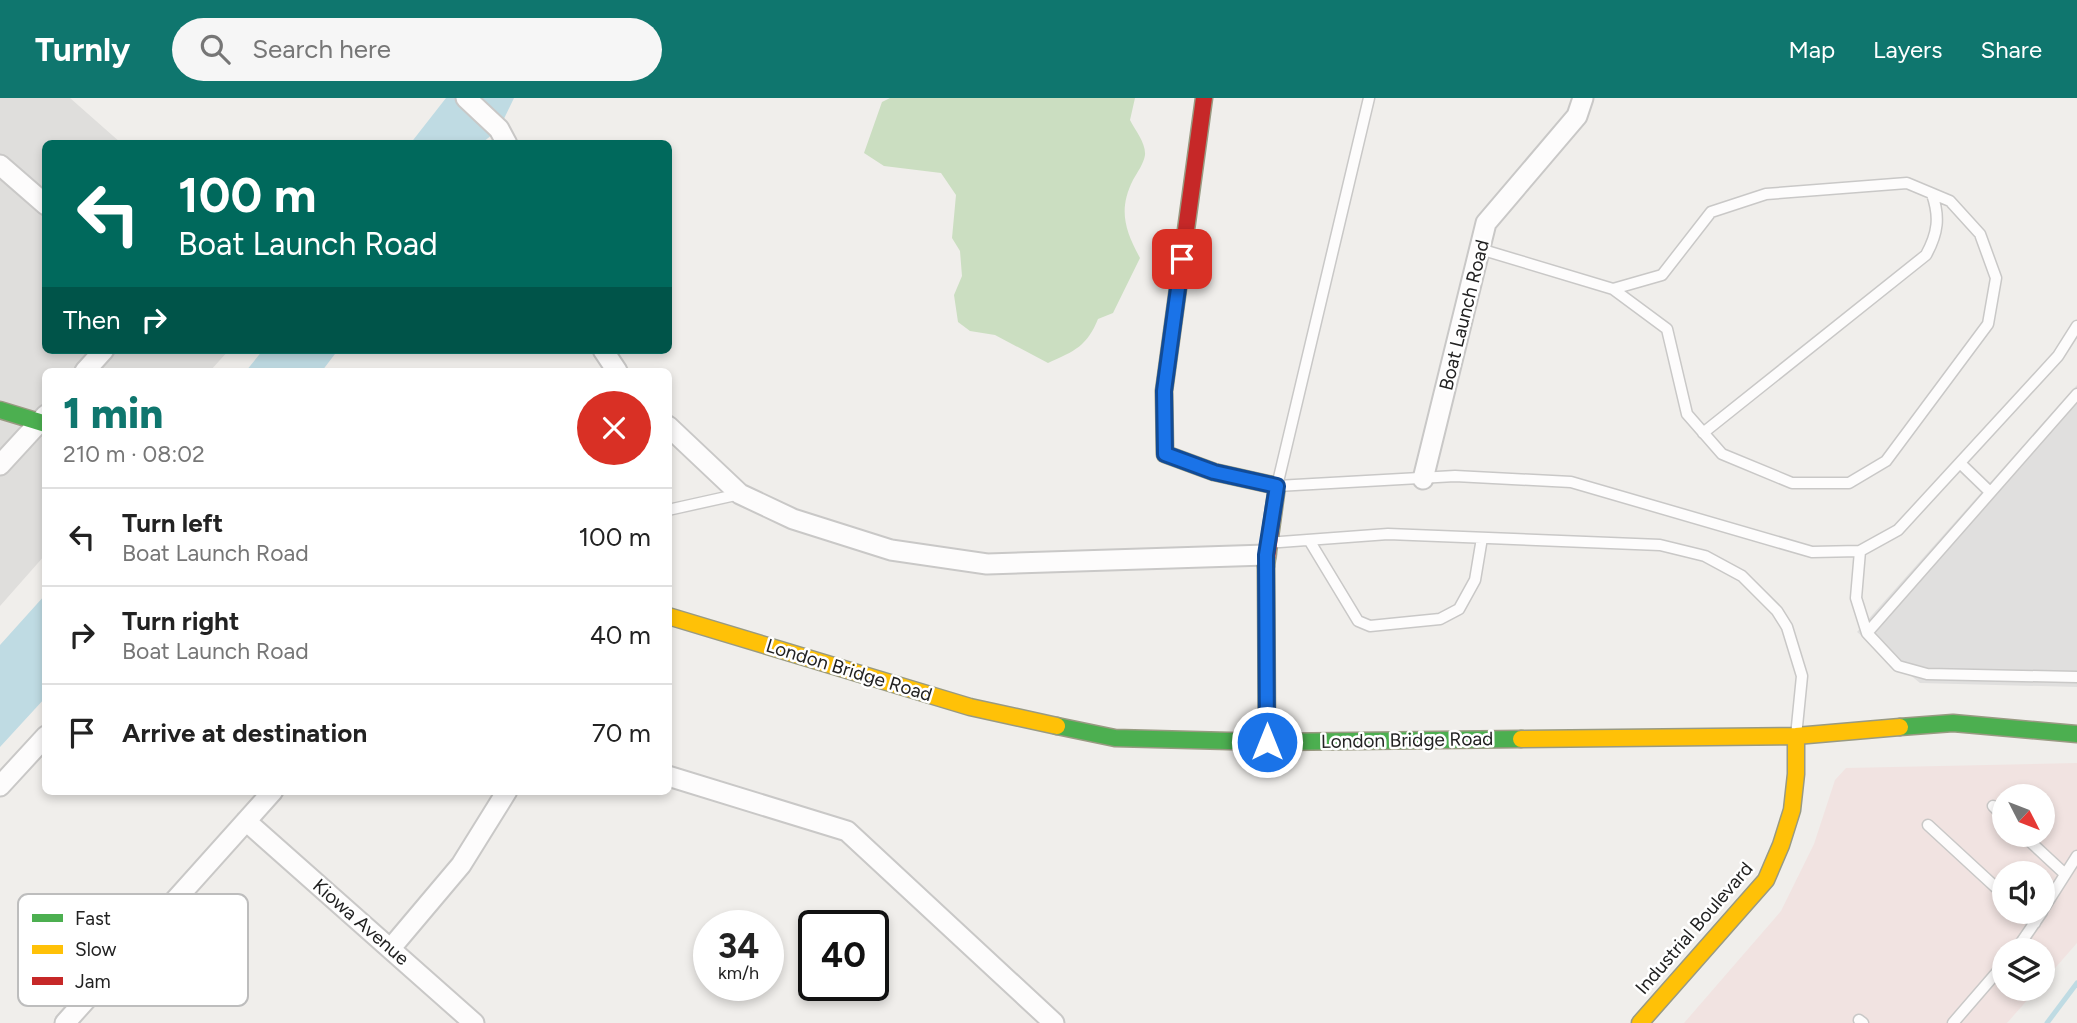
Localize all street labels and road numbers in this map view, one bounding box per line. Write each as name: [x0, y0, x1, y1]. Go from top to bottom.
street label: Boat Launch Road: [1434, 237, 1494, 393]
street label: London Bridge Road: [763, 634, 935, 706]
street label: London Bridge Road: [1321, 727, 1493, 753]
street label: Industrial Boulevard: [1630, 857, 1758, 999]
street label: Kiowa Avenue: [308, 874, 414, 970]

